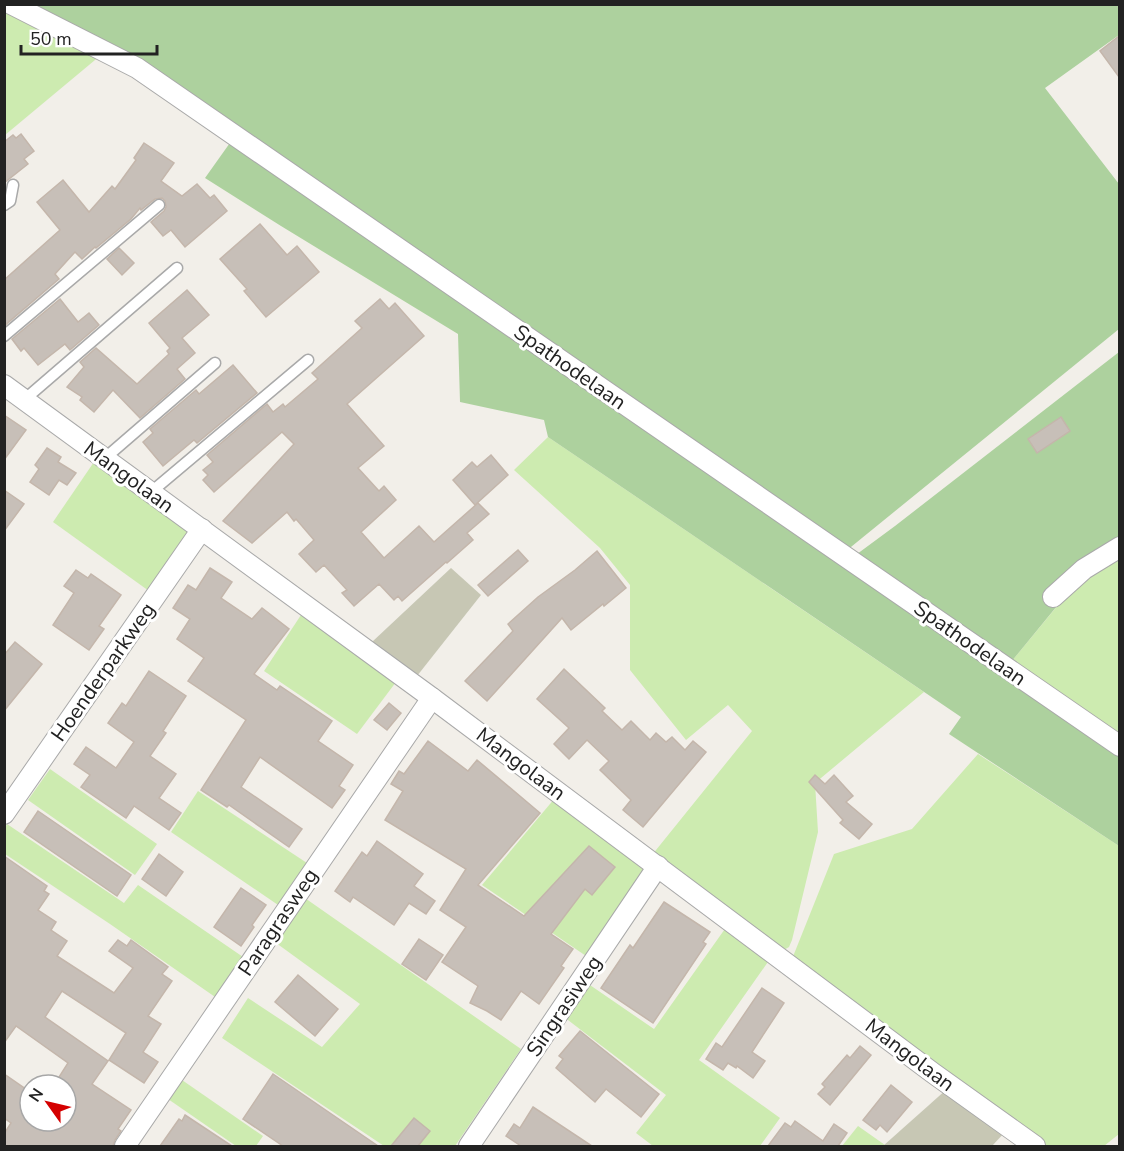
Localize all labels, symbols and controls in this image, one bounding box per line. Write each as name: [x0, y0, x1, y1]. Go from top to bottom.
scale bar: [21, 18, 158, 56]
text: 50 m: [30, 27, 72, 51]
street label: Spathodelaan: [508, 318, 632, 416]
street label: Mangolaan: [78, 435, 180, 519]
street label: Spathodelaan: [908, 594, 1032, 692]
street label: Hoenderparkweg: [45, 597, 161, 747]
street label: Mangolaan: [470, 721, 572, 807]
street label: Paragrasweg: [232, 863, 324, 981]
street label: Singrasiweg: [520, 950, 608, 1062]
street label: Mangolaan: [859, 1012, 961, 1098]
north arrow: [18, 1073, 78, 1133]
text: N: [24, 1084, 49, 1106]

